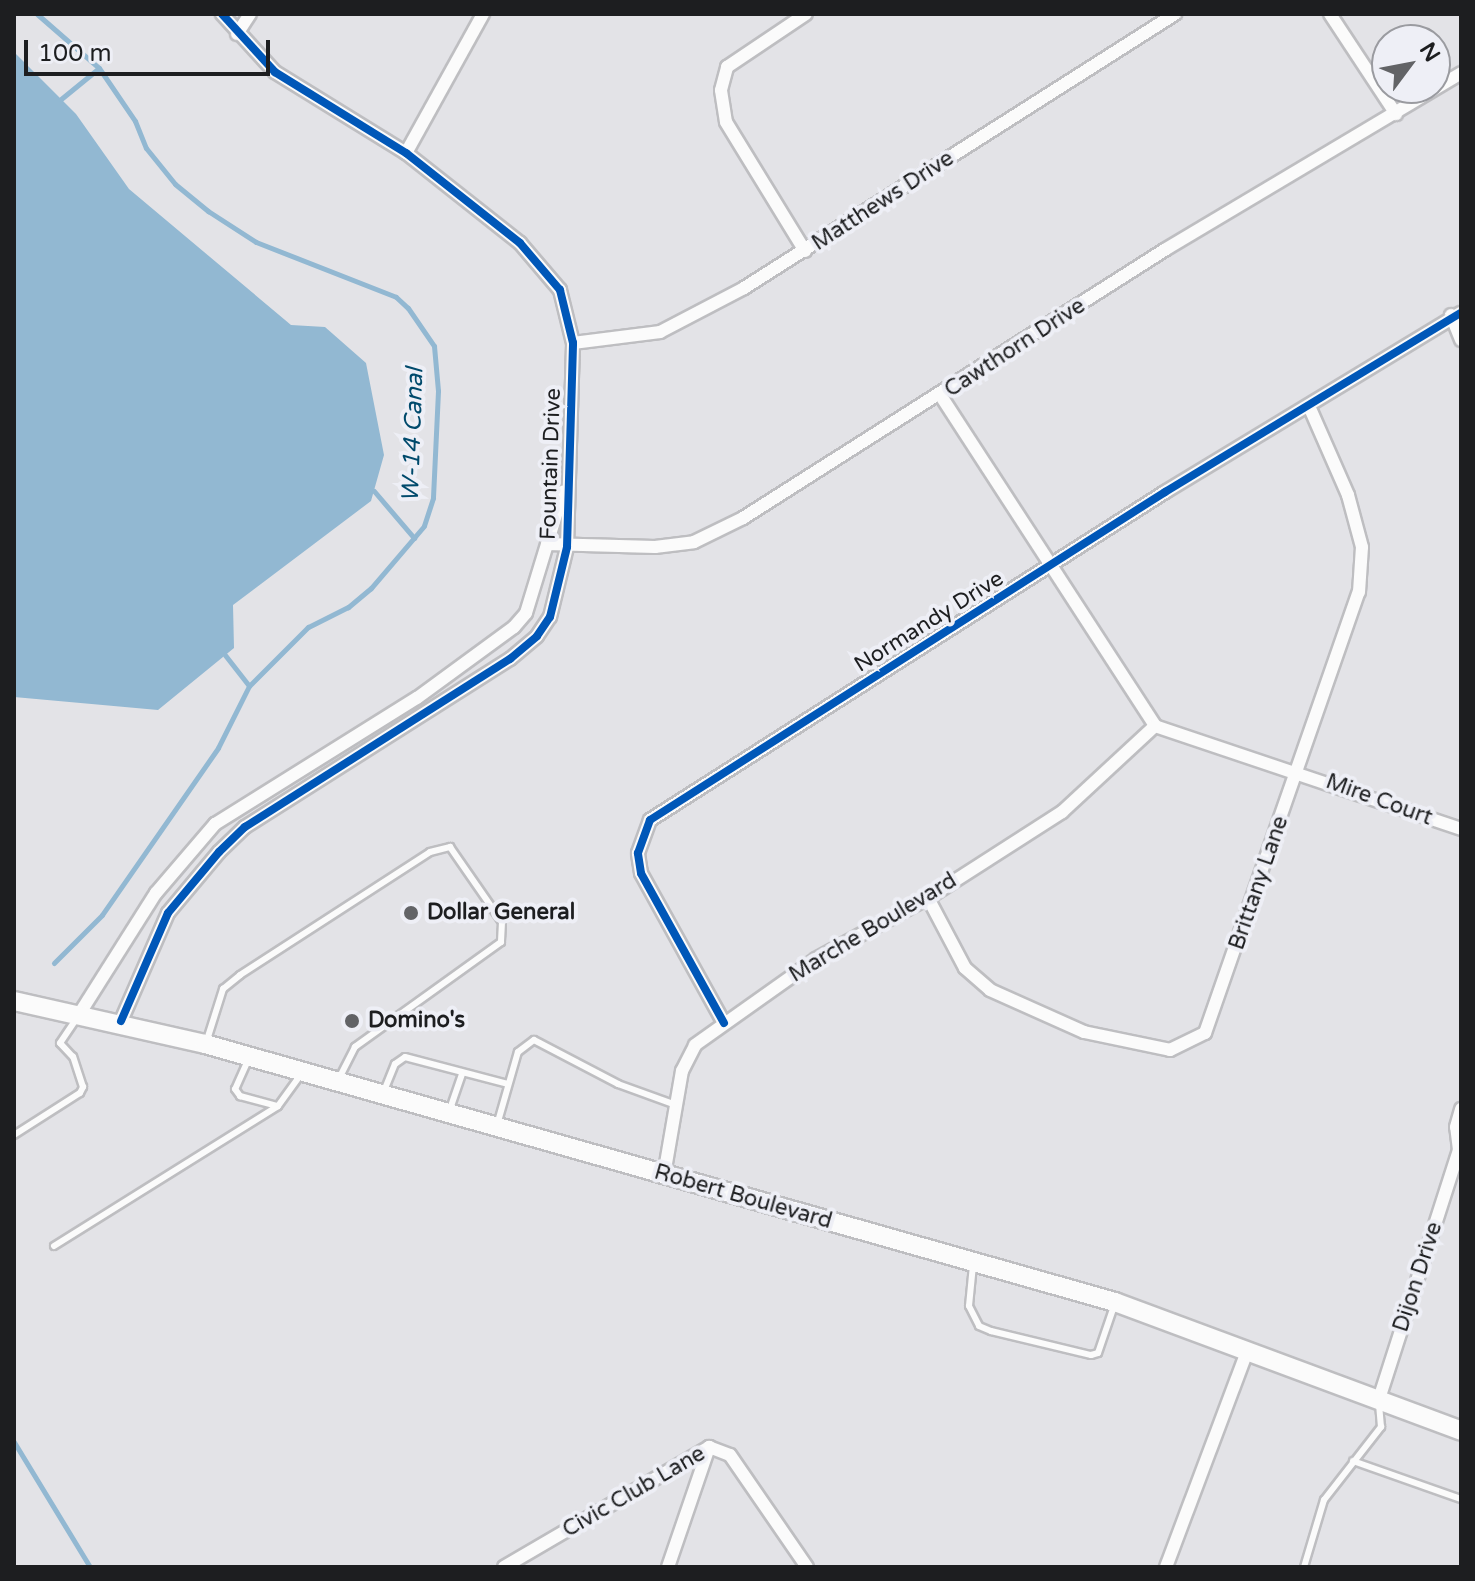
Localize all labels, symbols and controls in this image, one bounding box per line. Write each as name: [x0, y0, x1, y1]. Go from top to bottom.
scale bar: [28, 24, 274, 74]
north arrow: [1371, 24, 1451, 104]
text: N: [1414, 38, 1445, 67]
text: 100 m: [38, 39, 112, 68]
street label: Matthews Drive: [807, 145, 959, 257]
street label: Cawthorn Drive: [940, 293, 1090, 403]
water label: W-14 Canal: [396, 367, 430, 503]
street label: Fountain Drive: [535, 388, 567, 540]
street label: Normandy Drive: [850, 566, 1008, 678]
street label: Mire Court: [1322, 769, 1436, 831]
street label: Brittany Lane: [1224, 813, 1294, 953]
street label: Marche Boulevard: [785, 868, 961, 988]
place label: Dollar General: [427, 900, 575, 926]
marker: Dollar General: [402, 904, 420, 922]
place label: Domino's: [368, 1008, 465, 1034]
marker: Domino's: [343, 1012, 361, 1030]
street label: Robert Boulevard: [651, 1159, 835, 1235]
street label: Dijon Drive: [1388, 1219, 1448, 1335]
street label: Civic Club Lane: [558, 1441, 710, 1543]

